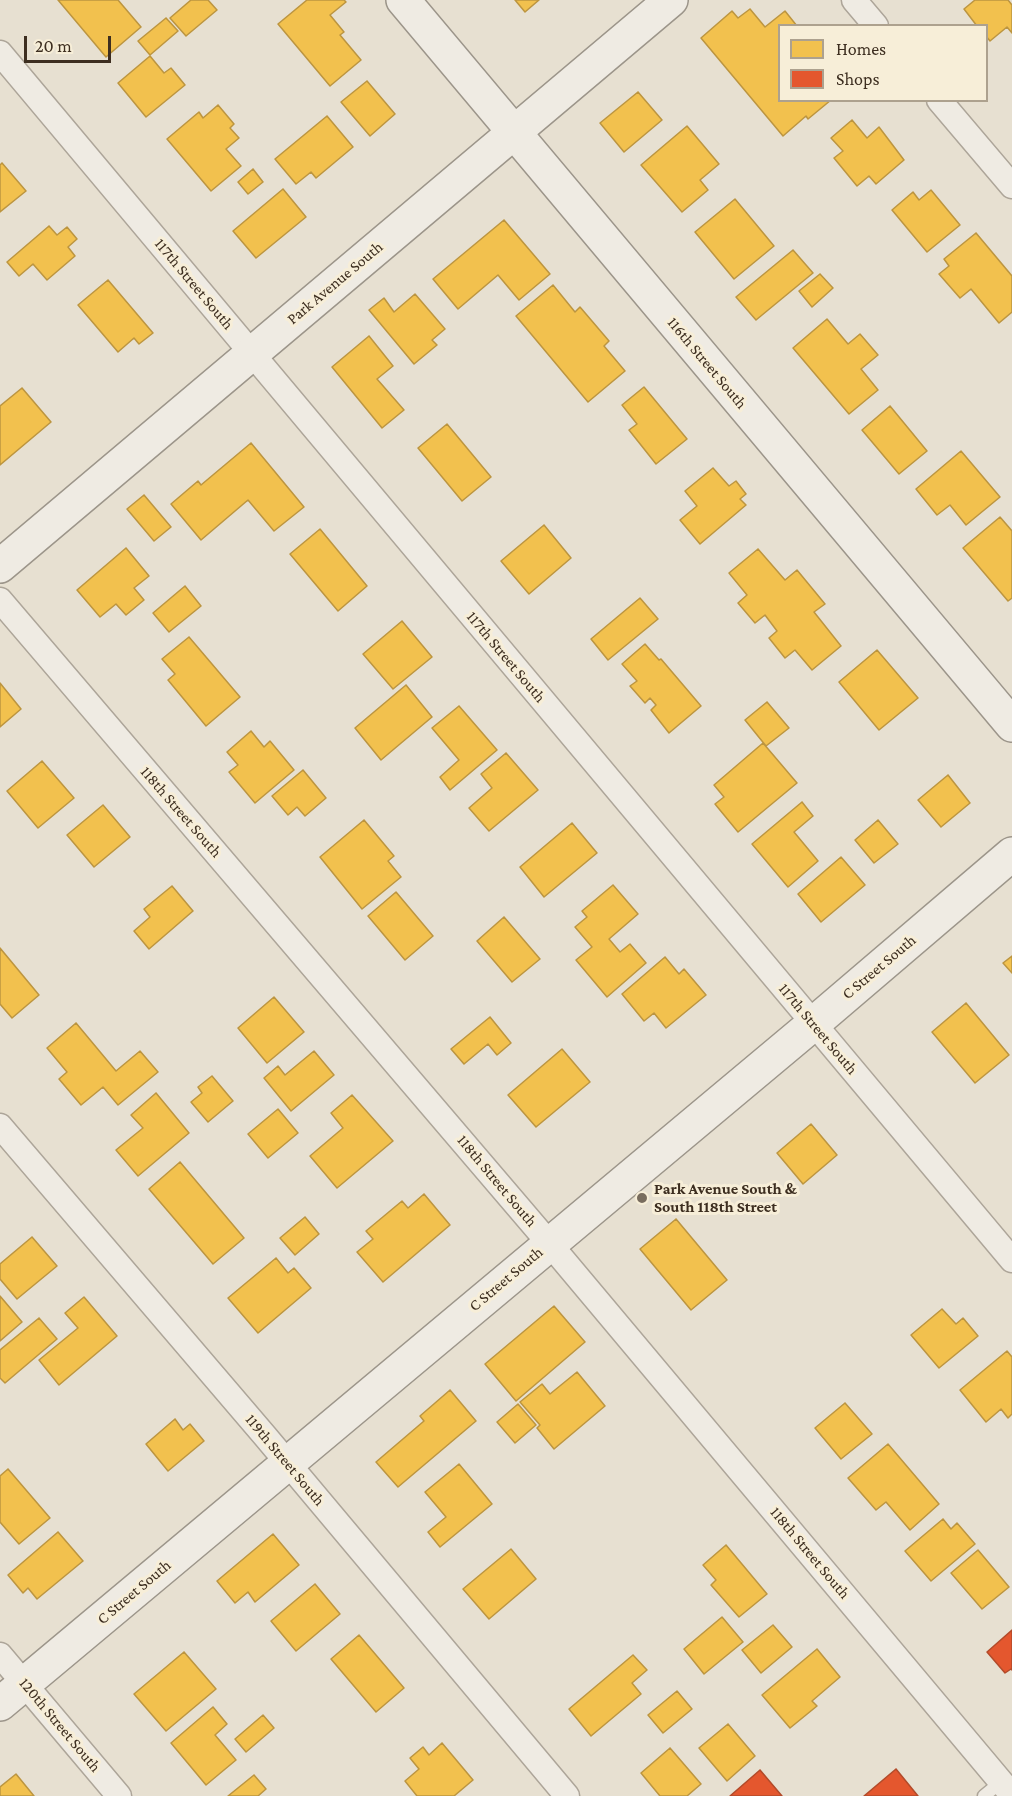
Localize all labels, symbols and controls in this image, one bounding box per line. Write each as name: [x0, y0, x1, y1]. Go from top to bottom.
scale bar: [27, 24, 114, 62]
legend: [778, 24, 988, 102]
text: 20 m: [35, 36, 72, 56]
text: Homes: [836, 39, 886, 59]
text: Shops: [836, 69, 880, 89]
street label: 117th Street South: [150, 235, 238, 333]
street label: Park Avenue South: [283, 237, 387, 329]
street label: 116th Street South: [663, 313, 751, 413]
street label: 117th Street South: [462, 608, 550, 706]
street label: 118th Street South: [136, 763, 226, 861]
street label: C Street South: [838, 930, 920, 1004]
street label: 117th Street South: [774, 980, 862, 1078]
street label: 118th Street South: [453, 1131, 541, 1231]
place label: Park Avenue South & South 118th Street: [654, 1179, 797, 1217]
marker: Park Avenue South & South 118th Street: [635, 1191, 649, 1205]
street label: C Street South: [465, 1242, 547, 1316]
street label: 119th Street South: [241, 1410, 329, 1510]
street label: 118th Street South: [766, 1503, 854, 1603]
street label: C Street South: [93, 1555, 175, 1629]
street label: 120th Street South: [15, 1674, 105, 1776]

